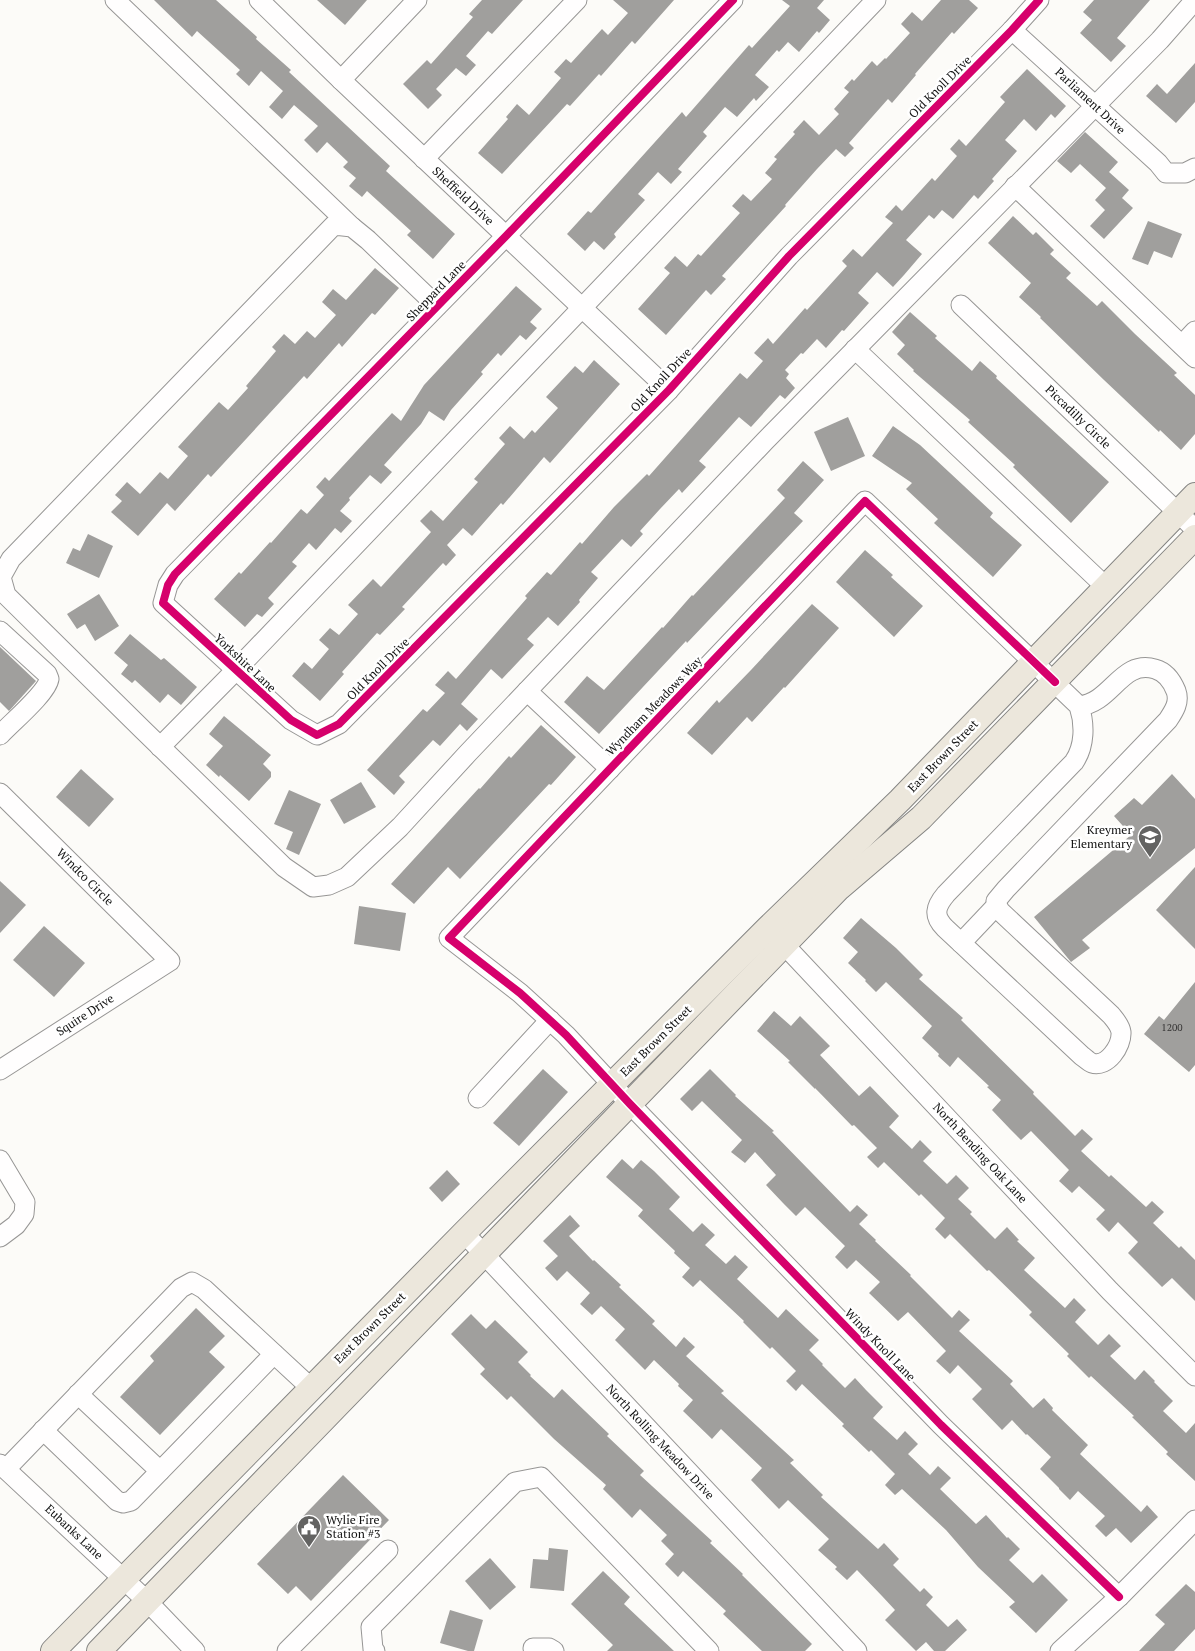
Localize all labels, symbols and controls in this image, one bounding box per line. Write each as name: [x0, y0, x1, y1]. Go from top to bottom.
street label: Old Knoll Drive: [905, 52, 974, 121]
street label: Parliament Drive: [1052, 64, 1129, 137]
street label: Sheffield Drive: [429, 163, 497, 228]
street label: Sheppard Lane: [403, 257, 469, 324]
street label: Old Knoll Drive: [627, 344, 694, 415]
street label: Piccadilly Circle: [1042, 382, 1114, 452]
street label: Yorkshire Lane: [211, 630, 279, 695]
street label: Old Knoll Drive: [343, 634, 412, 703]
street label: Wyndham Meadows Way: [602, 652, 705, 758]
street label: East Brown Street: [904, 716, 981, 795]
place label: Kreymer Elementary: [1070, 822, 1133, 851]
school or university icon: Kreymer Elementary: [1137, 824, 1163, 858]
street label: Windco Circle: [54, 845, 117, 908]
street label: Squire Drive: [53, 990, 116, 1039]
street label: East Brown Street: [617, 1001, 695, 1079]
house number: 1200: [1161, 1021, 1183, 1034]
street label: North Bending Oak Lane: [930, 1099, 1031, 1206]
street label: East Brown Street: [331, 1288, 409, 1366]
street label: Windy Knoll Lane: [842, 1305, 919, 1384]
street label: North Rolling Meadow Drive: [603, 1381, 718, 1502]
street label: Eubanks Lane: [42, 1501, 106, 1562]
place label: Wylie Fire Station #3: [326, 1512, 380, 1541]
public building icon: Wylie Fire Station #3: [296, 1514, 322, 1548]

